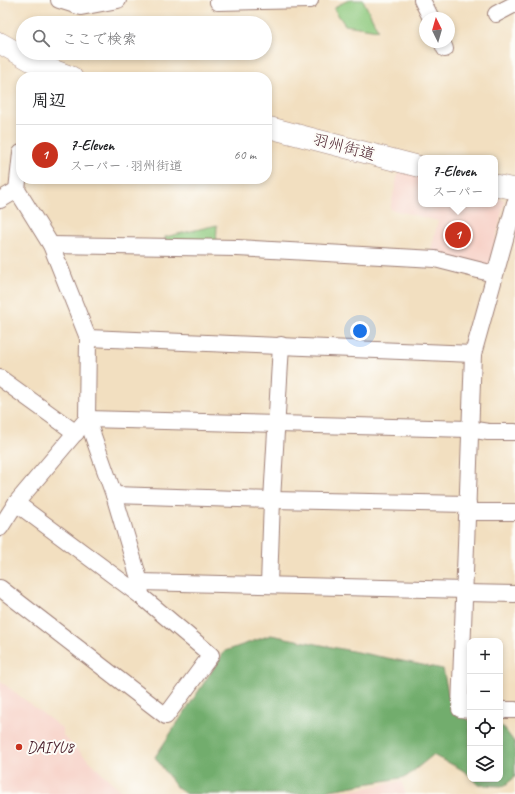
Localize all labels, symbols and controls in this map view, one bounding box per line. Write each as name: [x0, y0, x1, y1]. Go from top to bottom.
north arrow: [419, 12, 455, 48]
search box: [16, 16, 272, 60]
icon: search: [30, 27, 52, 49]
text: ここで検索: [62, 30, 137, 49]
text: 周辺: [32, 90, 66, 111]
street label: 羽州街道: [310, 129, 378, 165]
text: 7-Eleven: [70, 136, 114, 155]
text: 1: [42, 147, 48, 163]
text: 60 m: [234, 147, 256, 163]
popup: [418, 155, 498, 207]
text: スーパー · 羽州街道: [70, 158, 182, 174]
text: 7-Eleven: [432, 162, 476, 181]
text: スーパー: [432, 184, 484, 200]
pin: 1: [445, 220, 471, 250]
your location: [350, 321, 370, 341]
map controls: [467, 638, 503, 782]
button: +: [467, 638, 503, 674]
button: −: [467, 674, 503, 710]
button: locate: [467, 710, 503, 746]
place label: DAIYU8: [27, 737, 75, 757]
marker: DAIYU8: [14, 742, 24, 752]
button: layers: [467, 746, 503, 782]

